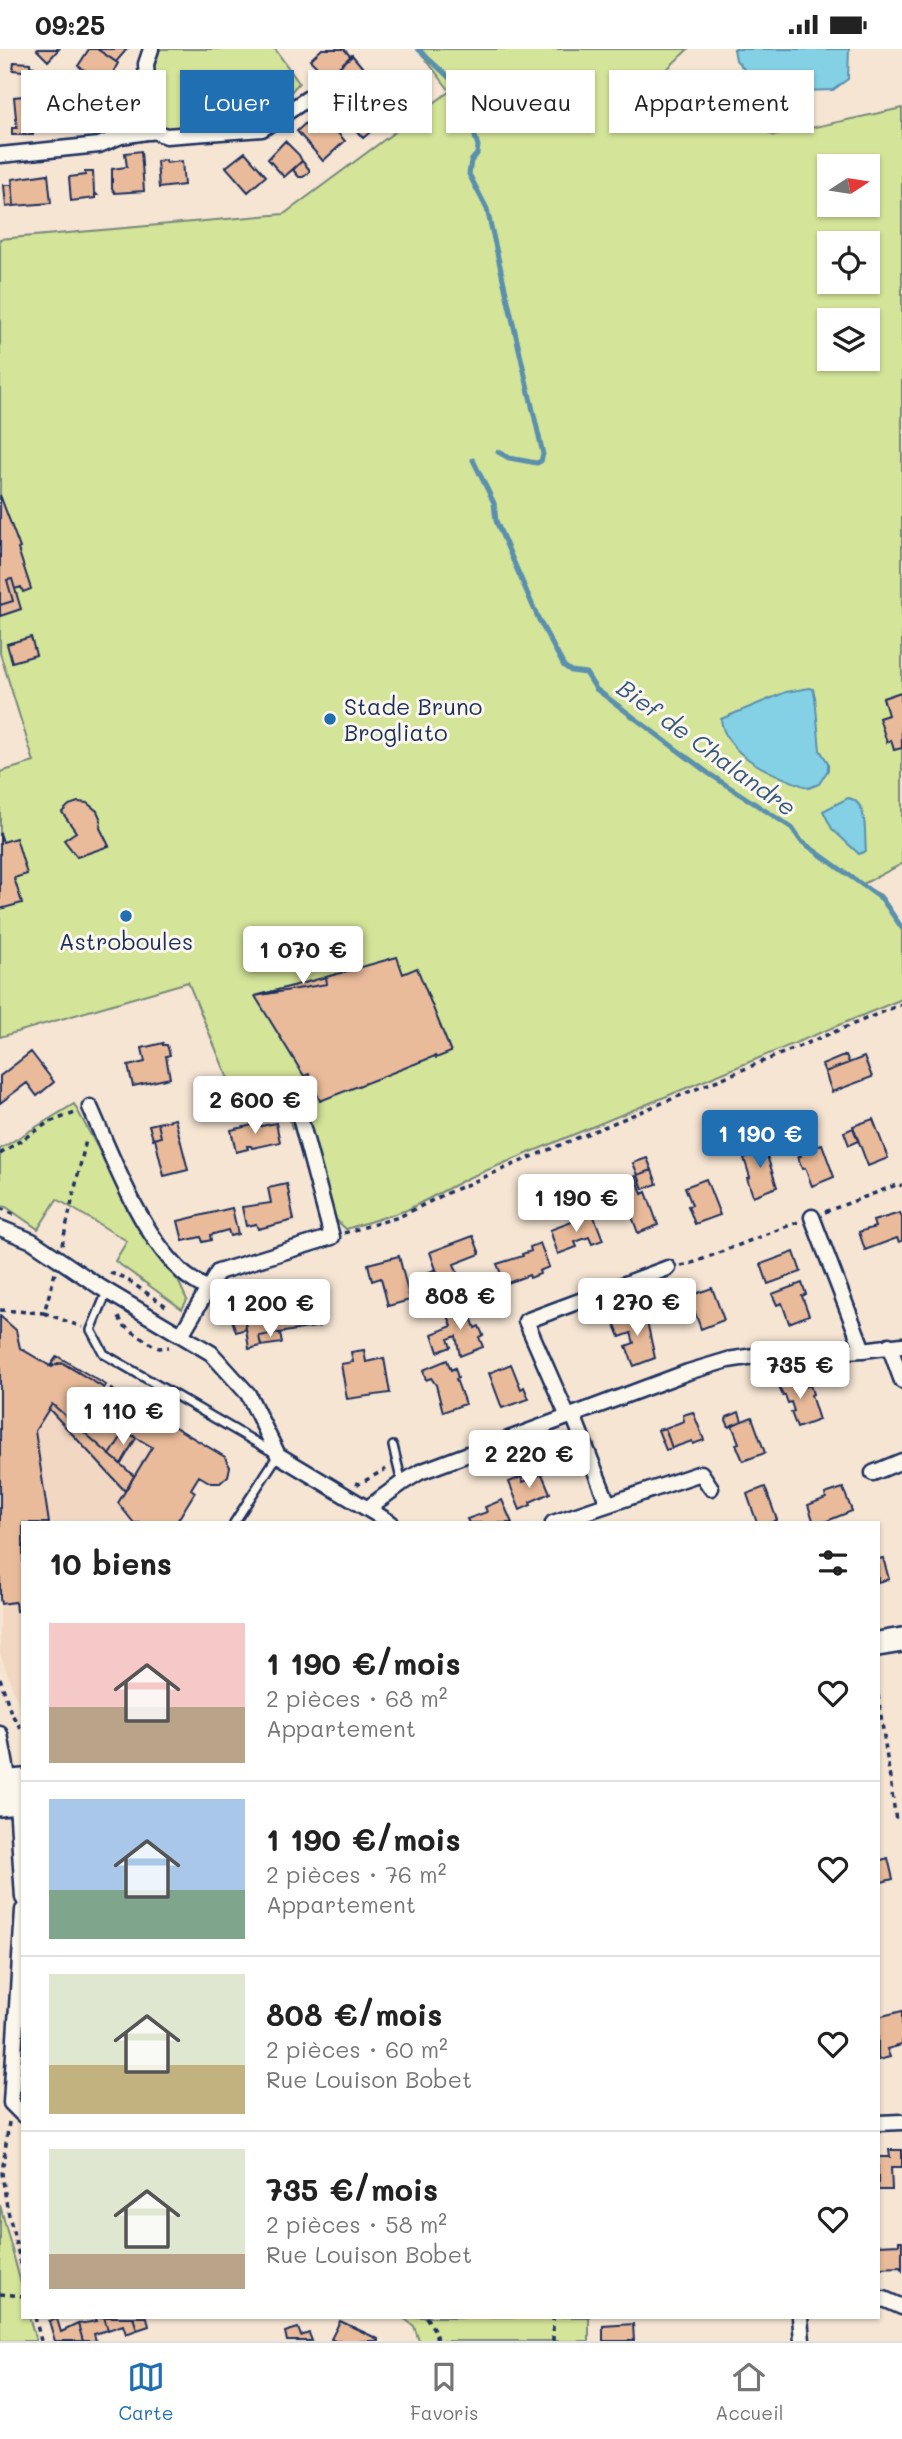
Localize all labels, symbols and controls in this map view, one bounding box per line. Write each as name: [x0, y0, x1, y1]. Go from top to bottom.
text: 09:25: [35, 8, 105, 42]
chip: Acheter: [21, 70, 166, 133]
chip: Louer: [180, 70, 294, 133]
chip: Filtres: [308, 70, 432, 133]
chip: Nouveau: [446, 70, 595, 133]
chip: Appartement: [609, 70, 814, 133]
north arrow: [817, 154, 880, 217]
map controls: [817, 154, 880, 371]
button: locate: [817, 231, 880, 294]
button: layers: [817, 308, 880, 371]
water label: Bief de Chalandre: [611, 672, 803, 822]
place label: Stade Bruno Brogliato: [344, 691, 482, 747]
marker: Stade Bruno Brogliato: [322, 711, 338, 727]
marker: Astroboules: [118, 908, 134, 924]
place label: Astroboules: [59, 926, 193, 956]
pin: 1 070 €: [238, 927, 368, 986]
text: 1 070 €: [259, 934, 347, 964]
pin: 2 600 €: [190, 1077, 320, 1136]
text: 2 600 €: [209, 1084, 301, 1114]
pin: 1 190 €: [695, 1111, 825, 1170]
text: 1 190 €: [718, 1118, 802, 1148]
pin: 1 190 €: [511, 1175, 641, 1234]
text: 1 190 €: [534, 1182, 618, 1212]
pin: 808 €: [411, 1273, 509, 1332]
pin: 1 200 €: [205, 1279, 335, 1339]
pin: 1 270 €: [572, 1279, 702, 1338]
text: 808 €: [425, 1280, 495, 1310]
text: 1 270 €: [594, 1286, 680, 1316]
text: 1 200 €: [226, 1287, 314, 1317]
pin: 735 €: [751, 1341, 849, 1401]
text: 735 €: [767, 1349, 833, 1379]
pin: 1 110 €: [58, 1387, 188, 1447]
text: 1 110 €: [83, 1395, 163, 1425]
pin: 2 220 €: [464, 1431, 594, 1490]
text: 2 220 €: [485, 1438, 573, 1468]
text: 10 biens: [49, 1543, 172, 1583]
icon: filters: [814, 1544, 852, 1582]
text: 1 190 €/mois: [266, 1643, 461, 1683]
icon: home: [105, 1651, 189, 1735]
icon: heart: [814, 1674, 852, 1712]
text: 2 pièces · 68 m²: [266, 1683, 448, 1713]
text: Appartement: [266, 1713, 416, 1743]
text: 1 190 €/mois: [266, 1819, 461, 1859]
icon: home: [105, 1827, 189, 1911]
icon: heart: [814, 1850, 852, 1888]
text: 2 pièces · 76 m²: [266, 1859, 446, 1889]
text: Appartement: [266, 1889, 416, 1919]
text: 808 €/mois: [266, 1994, 442, 2034]
icon: home: [105, 2002, 189, 2086]
icon: heart: [814, 2025, 852, 2063]
text: 2 pièces · 60 m²: [266, 2034, 448, 2064]
text: Rue Louison Bobet: [266, 2064, 472, 2094]
text: 735 €/mois: [266, 2169, 438, 2209]
icon: home: [105, 2177, 189, 2261]
icon: heart: [814, 2200, 852, 2238]
text: 2 pièces · 58 m²: [266, 2209, 447, 2239]
text: Rue Louison Bobet: [266, 2239, 472, 2269]
tab: Carte: [118, 2358, 173, 2425]
tab: Favoris: [410, 2358, 479, 2425]
tab: Accueil: [715, 2358, 784, 2425]

